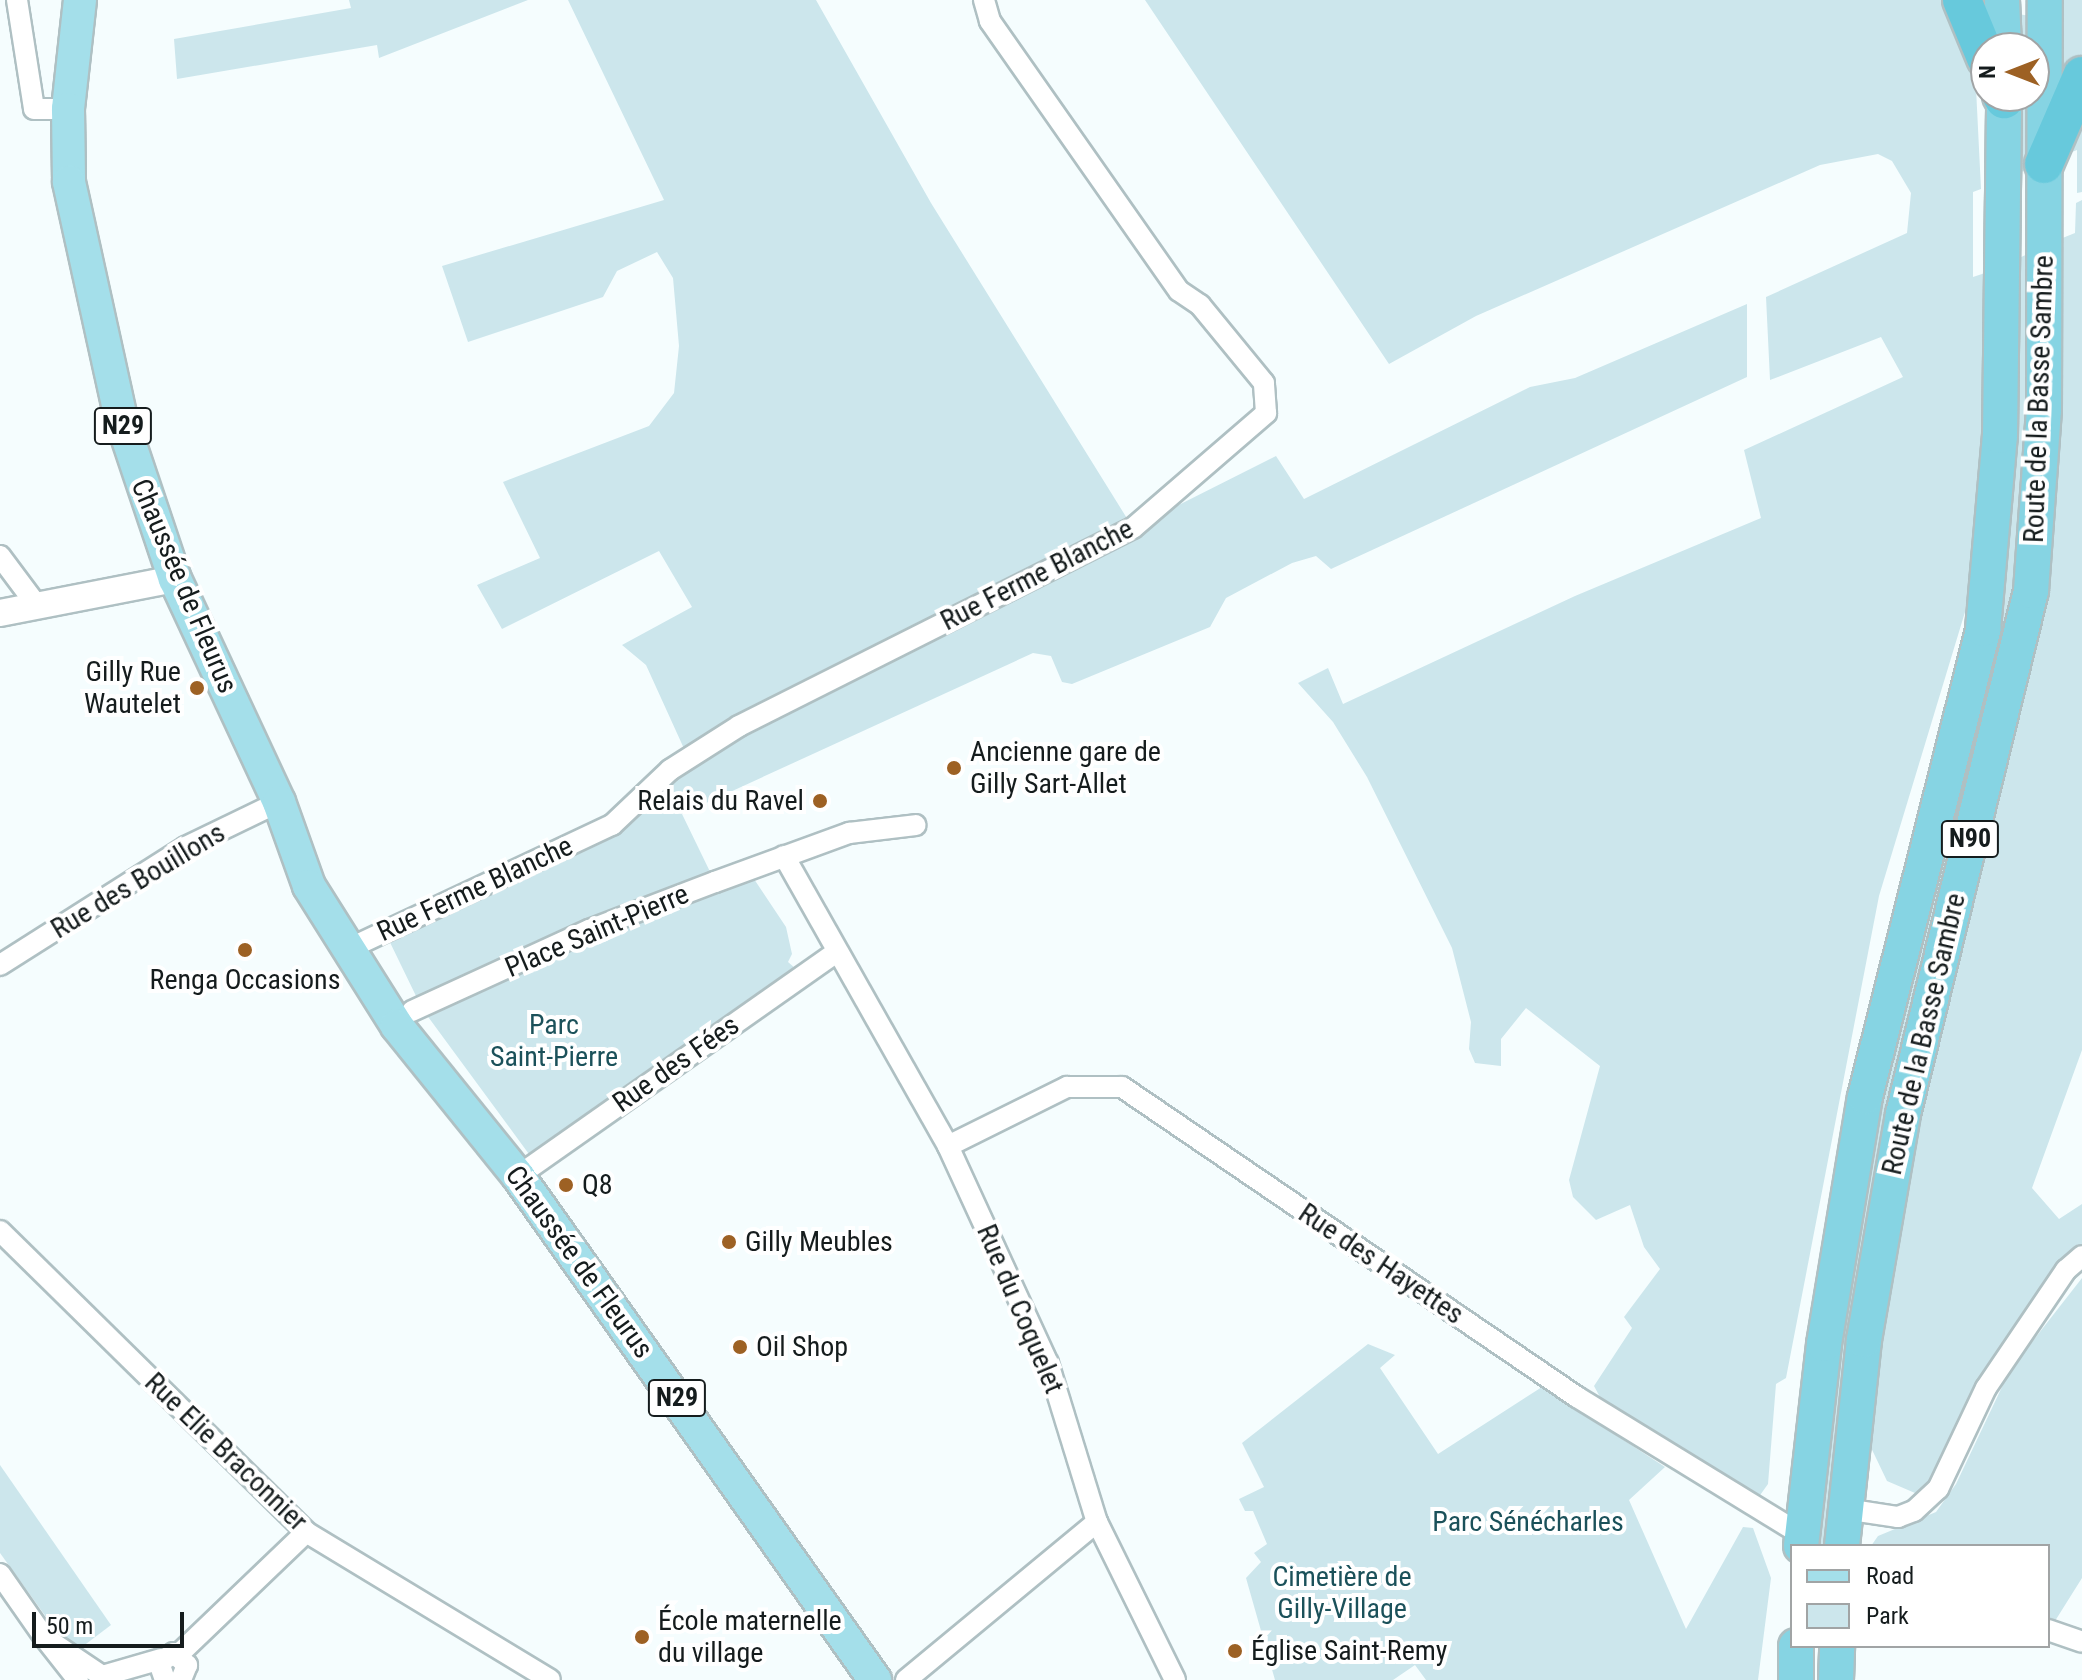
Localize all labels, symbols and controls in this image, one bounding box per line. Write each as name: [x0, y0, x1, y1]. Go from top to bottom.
north arrow: [1970, 32, 2050, 112]
text: N: [1975, 65, 2000, 79]
street label: Route de la Basse Sambre: [2017, 255, 2061, 543]
road number: N29: [93, 404, 153, 448]
street label: Chaussée de Fleurus: [124, 474, 244, 698]
street label: Rue Ferme Blanche: [935, 512, 1139, 638]
place label: Gilly Rue Wautelet: [84, 655, 181, 721]
marker: Gilly Rue Wautelet: [188, 679, 206, 697]
place label: Ancienne gare de Gilly Sart-Allet: [970, 735, 1161, 801]
marker: Ancienne gare de Gilly Sart-Allet: [945, 759, 963, 777]
place label: Relais du Ravel: [637, 784, 804, 818]
marker: Relais du Ravel: [811, 792, 829, 810]
street label: Rue des Bouillons: [45, 816, 231, 946]
road number: N90: [1940, 817, 2000, 861]
street label: Rue Ferme Blanche: [372, 829, 578, 949]
street label: Place Saint-Pierre: [500, 877, 694, 985]
street label: Route de la Basse Sambre: [1875, 890, 1973, 1178]
marker: Renga Occasions: [236, 941, 254, 959]
place label: Renga Occasions: [150, 963, 340, 997]
park label: Parc Saint-Pierre: [490, 1008, 618, 1074]
street label: Rue des Fées: [606, 1008, 746, 1120]
street label: Chaussée de Fleurus: [498, 1159, 660, 1365]
place label: Q8: [582, 1168, 613, 1202]
marker: Q8: [557, 1176, 575, 1194]
street label: Rue des Hayettes: [1292, 1196, 1470, 1332]
street label: Rue du Coquelet: [969, 1219, 1071, 1399]
place label: Gilly Meubles: [745, 1225, 893, 1259]
marker: Gilly Meubles: [720, 1233, 738, 1251]
place label: Oil Shop: [756, 1330, 848, 1364]
marker: Oil Shop: [731, 1338, 749, 1356]
street label: Rue Elie Braconnier: [138, 1366, 314, 1538]
road number: N29: [647, 1376, 707, 1420]
park label: Parc Sénécharles: [1432, 1505, 1624, 1539]
legend: [1790, 1544, 2050, 1648]
park label: Cimetière de Gilly-Village: [1272, 1560, 1412, 1626]
text: Road: [1866, 1562, 1914, 1590]
scale bar: [36, 1596, 188, 1646]
text: Park: [1866, 1602, 1909, 1630]
place label: École maternelle du village: [658, 1604, 842, 1670]
text: 50 m: [46, 1612, 93, 1640]
marker: École maternelle du village: [633, 1628, 651, 1646]
place label: Église Saint-Remy: [1251, 1634, 1448, 1668]
marker: Église Saint-Remy: [1226, 1642, 1244, 1660]

